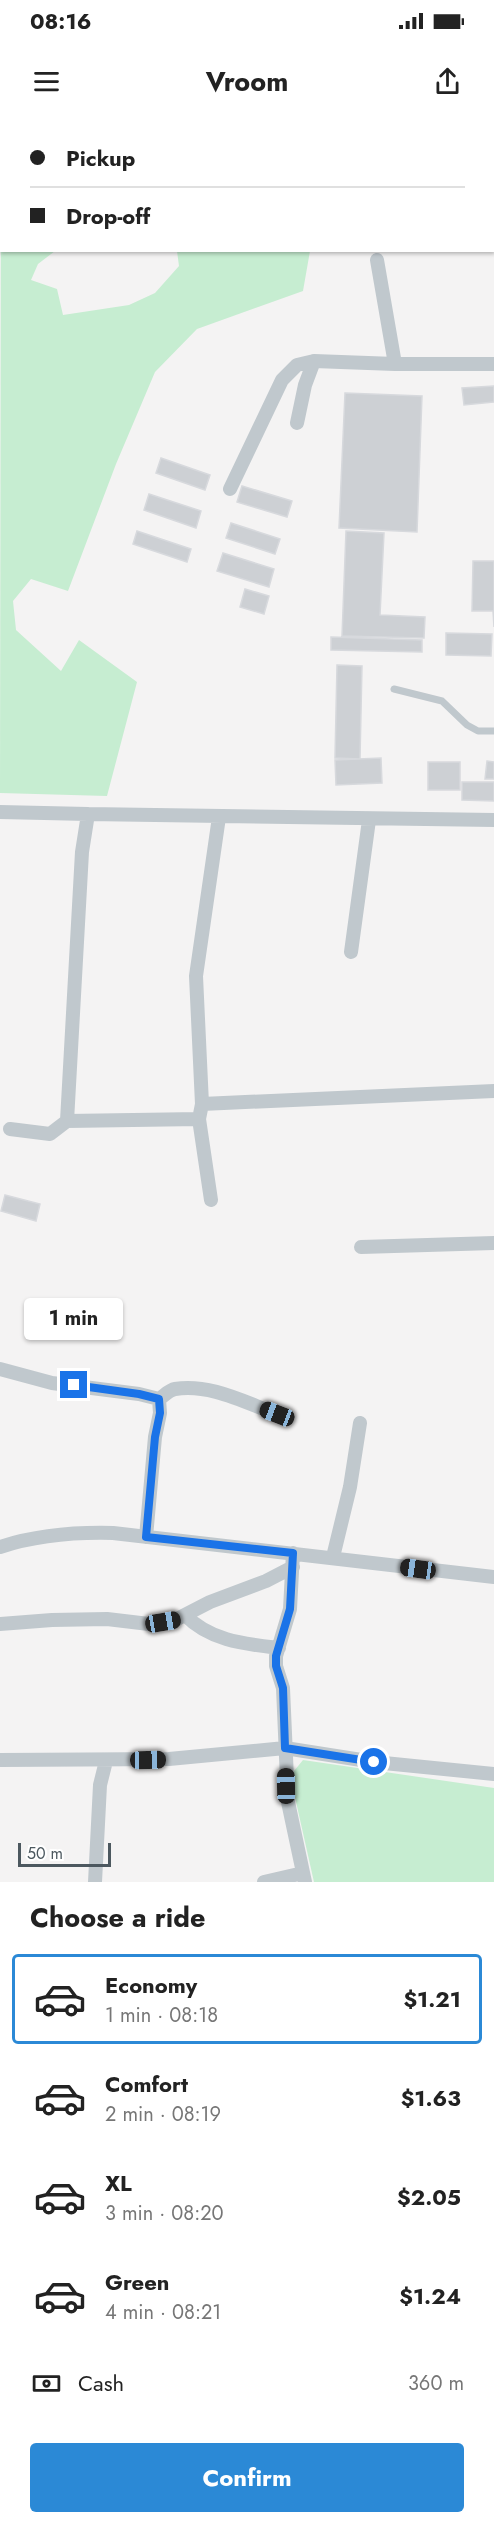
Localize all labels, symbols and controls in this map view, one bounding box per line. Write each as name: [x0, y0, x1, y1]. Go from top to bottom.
text: 08:16: [30, 5, 91, 37]
text: Vroom: [206, 62, 288, 101]
icon: menu: [30, 65, 63, 98]
icon: share: [431, 65, 464, 98]
text: Pickup: [66, 142, 135, 174]
text: Drop-off: [66, 200, 150, 232]
callout: 1 min: [25, 1298, 124, 1340]
text: 1 min: [49, 1304, 98, 1333]
route end: [60, 1371, 87, 1398]
car: [257, 1399, 297, 1429]
car: [399, 1558, 437, 1580]
car: [144, 1610, 182, 1634]
route start: [360, 1748, 387, 1775]
car: [130, 1751, 166, 1769]
car: [277, 1768, 295, 1804]
scale bar: [18, 1840, 111, 1868]
text: 50 m: [27, 1842, 63, 1865]
text: Choose a ride: [30, 1898, 205, 1937]
text: Economy: [105, 1969, 197, 2001]
icon: car: [33, 1972, 87, 2026]
text: $1.21: [403, 1983, 461, 2015]
text: 1 min · 08:18: [105, 2001, 218, 2030]
text: Comfort: [105, 2068, 188, 2100]
icon: car: [33, 2071, 87, 2125]
text: $1.63: [401, 2082, 461, 2114]
text: 2 min · 08:19: [105, 2100, 221, 2129]
text: XL: [105, 2167, 132, 2199]
icon: car: [33, 2170, 87, 2224]
text: $2.05: [397, 2181, 461, 2213]
text: 3 min · 08:20: [105, 2199, 224, 2228]
text: Green: [105, 2266, 169, 2298]
icon: car: [33, 2269, 87, 2323]
text: $1.24: [399, 2280, 461, 2312]
text: 4 min · 08:21: [105, 2298, 221, 2327]
icon: cash: [30, 2367, 63, 2400]
text: Cash: [78, 2367, 124, 2399]
text: 360 m: [408, 2369, 464, 2398]
button: Confirm: [30, 2443, 464, 2512]

